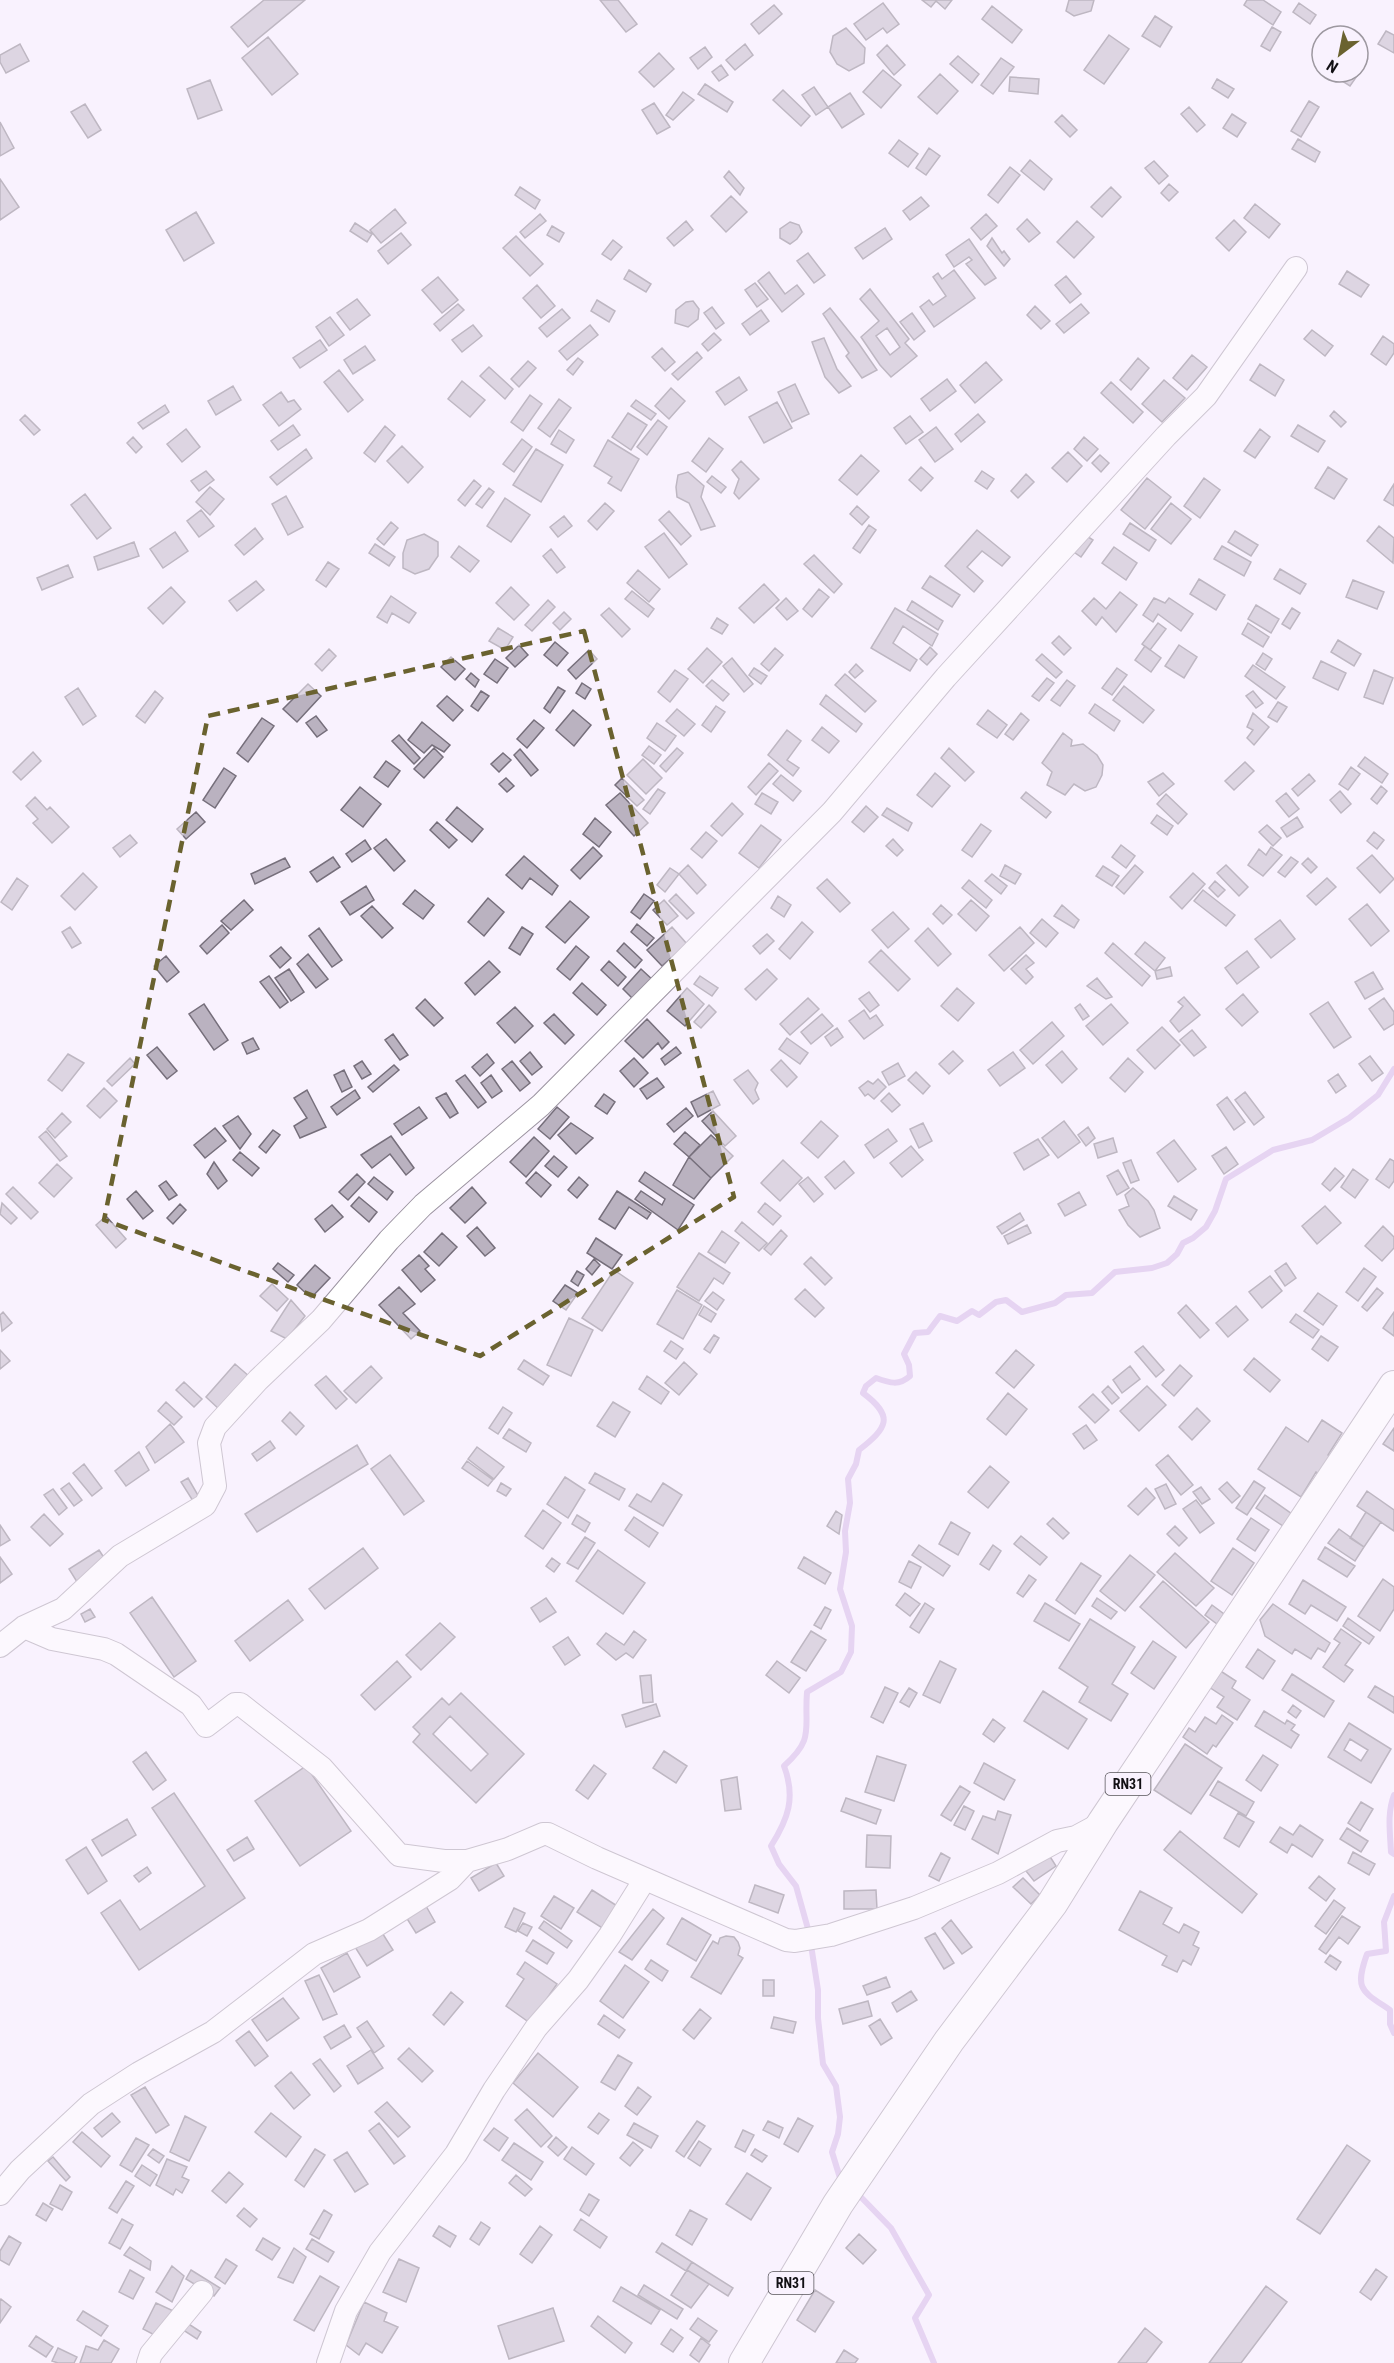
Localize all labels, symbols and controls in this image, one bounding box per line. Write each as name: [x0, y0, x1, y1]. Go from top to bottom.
north arrow: [1310, 24, 1370, 84]
text: N: [1323, 56, 1342, 77]
road number: RN31: [1106, 1773, 1150, 1795]
road number: RN31: [768, 2272, 814, 2294]

